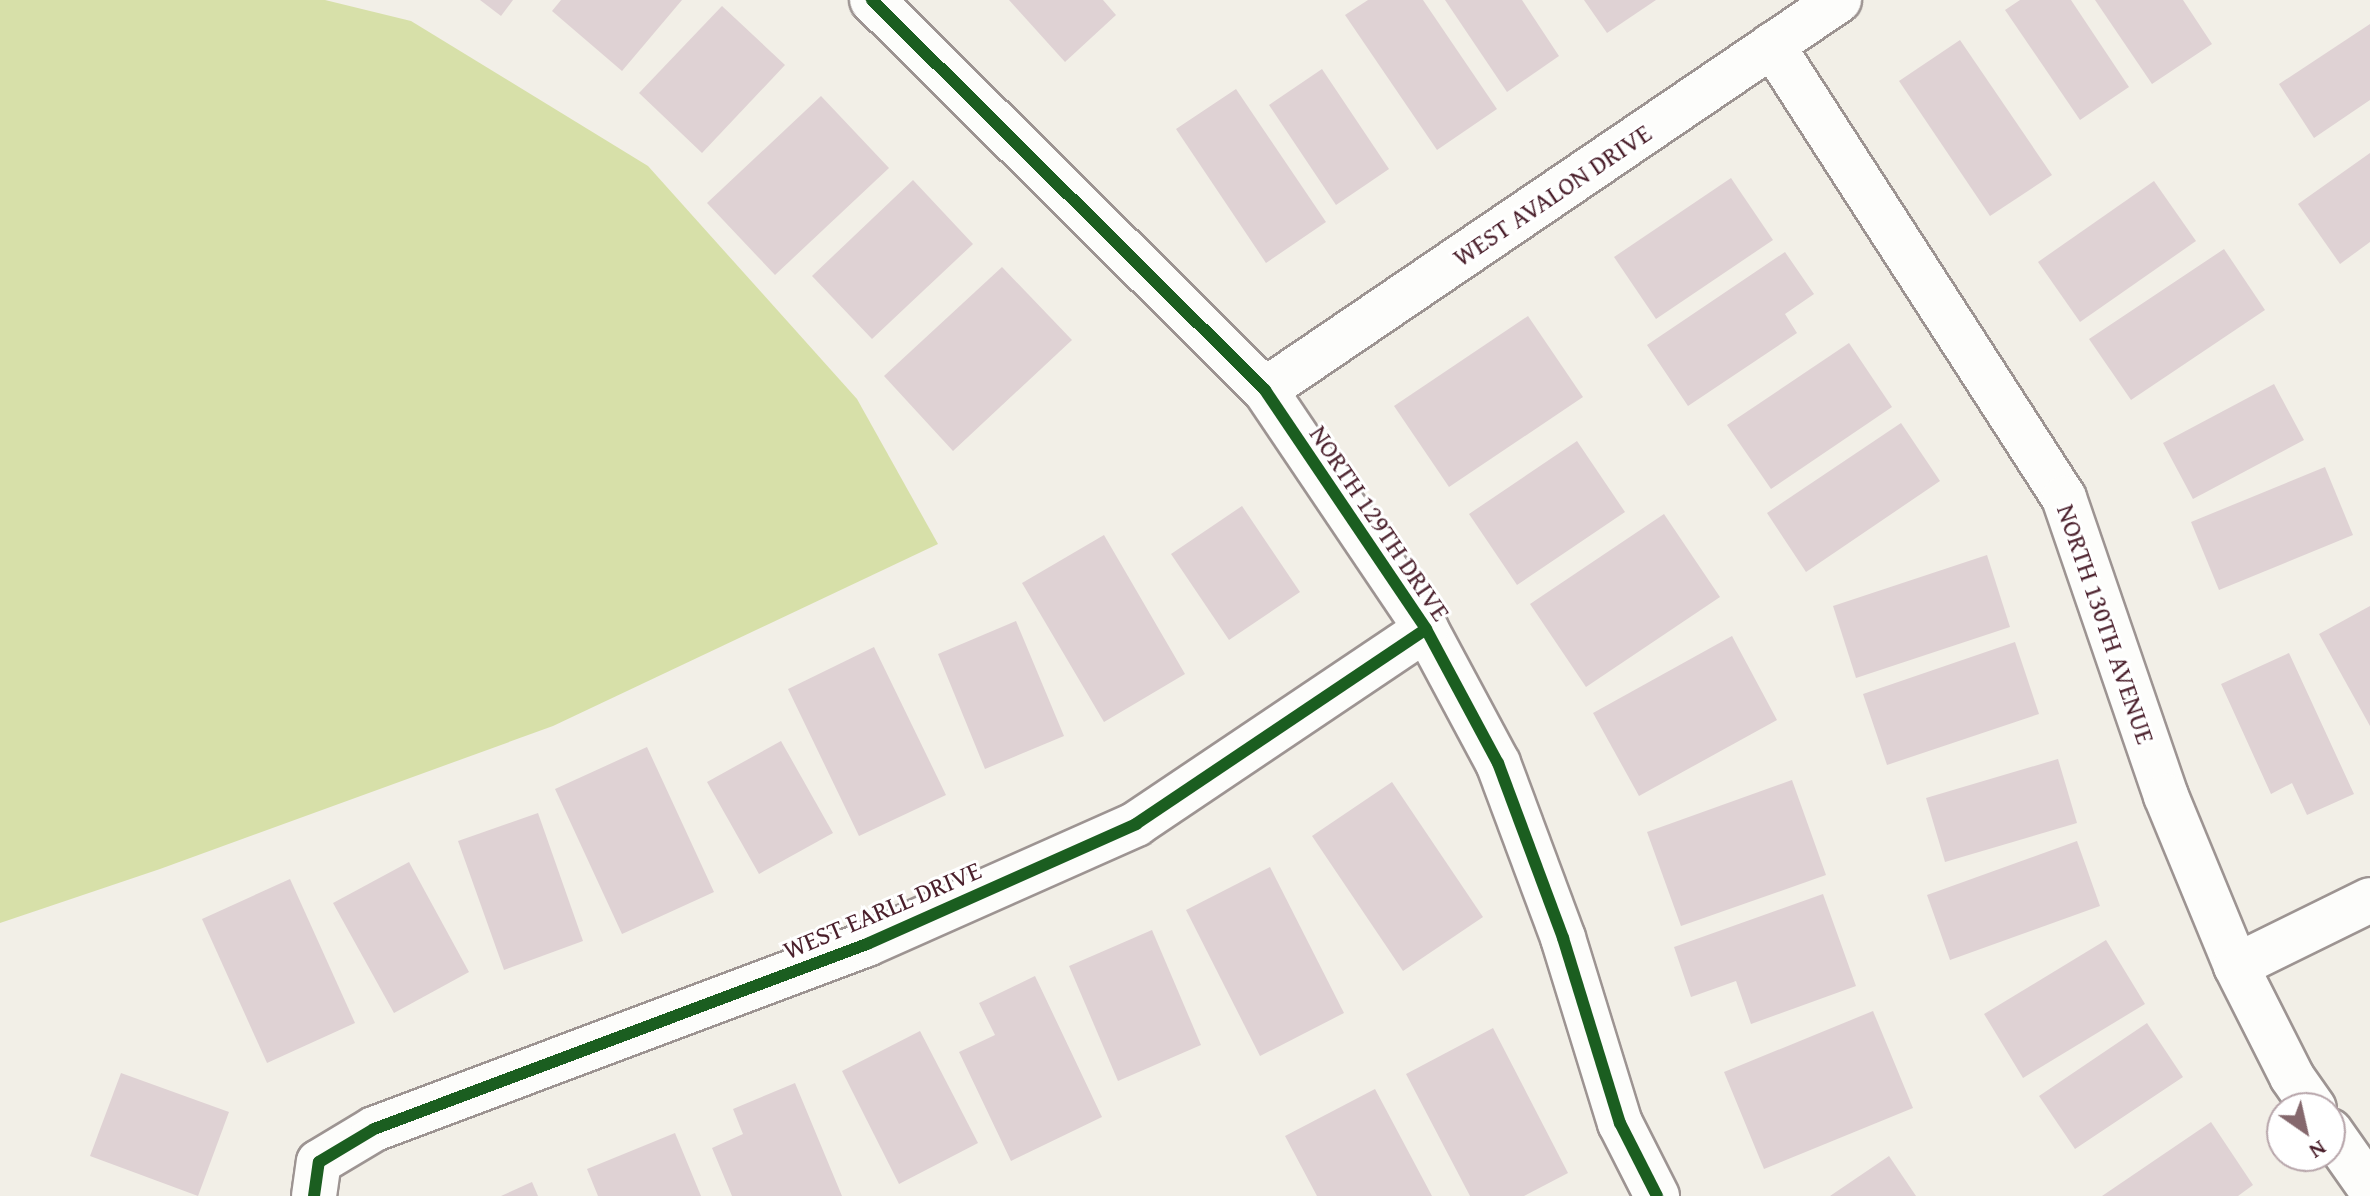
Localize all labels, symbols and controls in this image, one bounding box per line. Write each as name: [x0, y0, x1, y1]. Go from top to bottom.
street label: WEST AVALON DRIVE: [1447, 117, 1657, 273]
street label: NORTH 129TH DRIVE: [1303, 419, 1457, 627]
street label: NORTH 130TH AVENUE: [2050, 500, 2162, 748]
street label: WEST EARLL DRIVE: [778, 854, 986, 966]
north arrow: [2266, 1092, 2346, 1172]
text: N: [2303, 1133, 2333, 1168]

